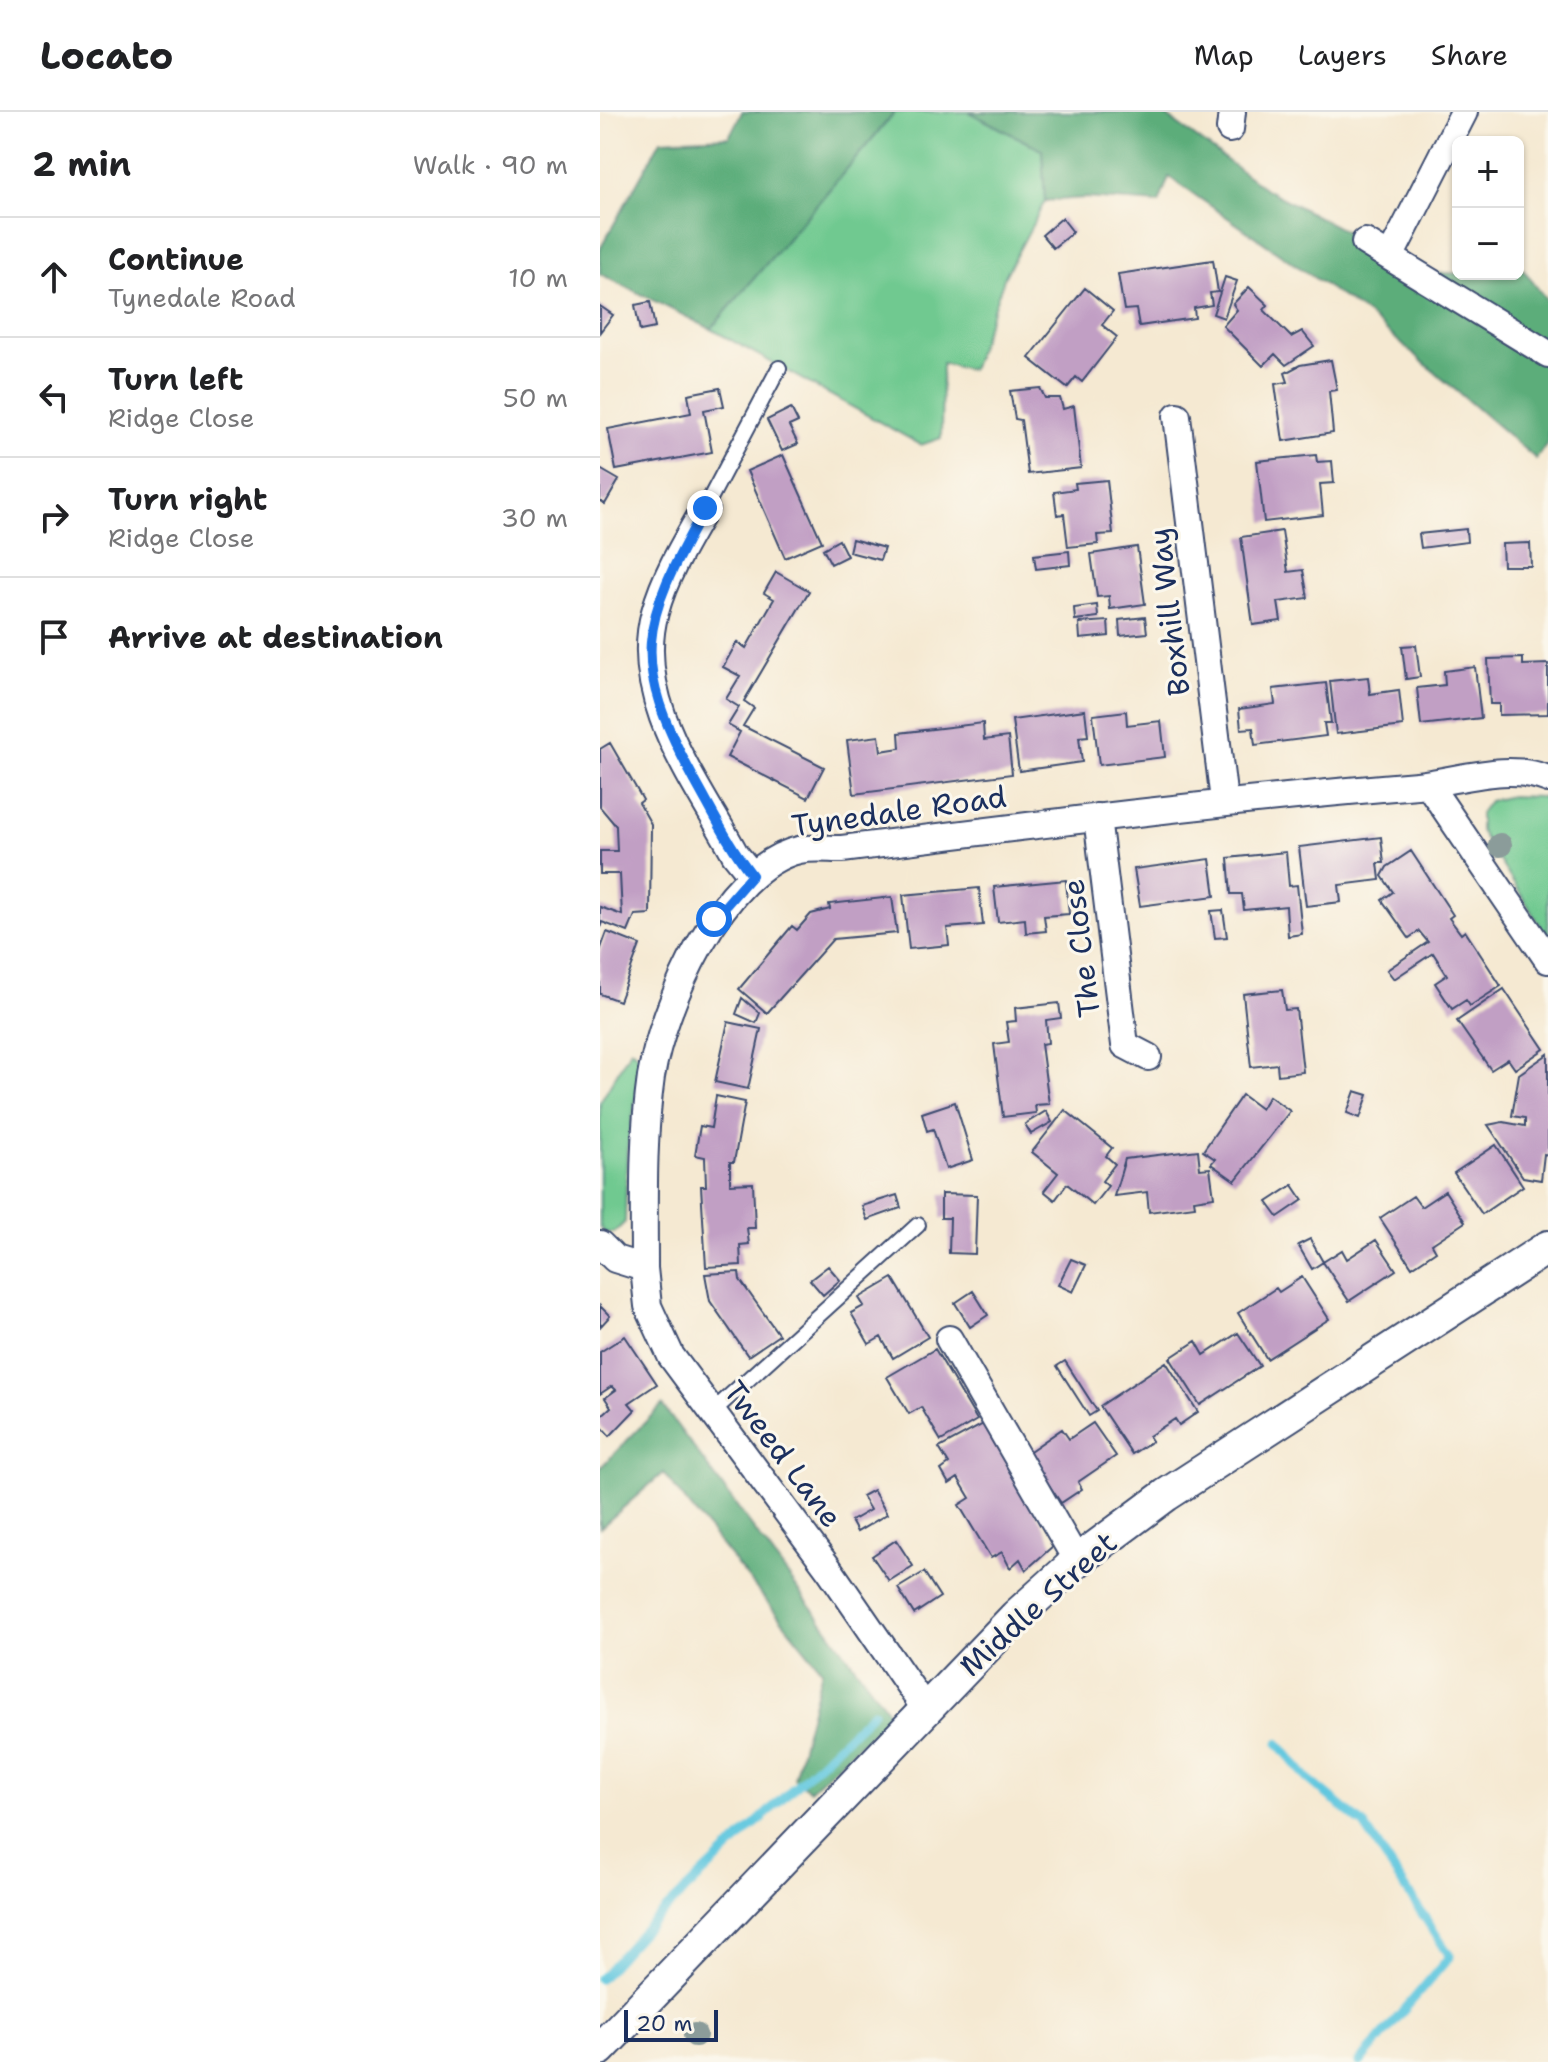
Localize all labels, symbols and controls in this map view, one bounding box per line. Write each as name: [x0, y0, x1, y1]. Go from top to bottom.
text: Locato: [40, 30, 173, 81]
text: Map: [1194, 36, 1254, 74]
text: Layers: [1298, 36, 1387, 74]
text: Share: [1431, 36, 1508, 74]
map controls: [1452, 136, 1524, 280]
button: +: [1452, 136, 1524, 208]
text: 2 min: [32, 141, 131, 187]
text: Walk · 90 m: [413, 147, 568, 182]
button: −: [1452, 208, 1524, 280]
text: Continue: [108, 239, 244, 280]
icon: ahead: [32, 255, 76, 299]
text: 10 m: [508, 260, 568, 295]
text: Tynedale Road: [108, 280, 296, 315]
text: Turn left: [108, 359, 243, 400]
icon: left: [32, 375, 76, 419]
text: 50 m: [503, 380, 568, 415]
text: Ridge Close: [108, 400, 254, 435]
text: Turn right: [108, 479, 267, 520]
route end: [687, 490, 723, 526]
icon: right: [32, 495, 76, 539]
text: 30 m: [501, 500, 568, 535]
text: Ridge Close: [108, 520, 254, 555]
street label: Boxhill Way: [1138, 526, 1200, 698]
icon: arrive: [32, 615, 76, 659]
text: Arrive at destination: [108, 617, 443, 658]
street label: Tynedale Road: [789, 776, 1009, 846]
street label: The Close: [1052, 877, 1110, 1019]
route start: [696, 901, 732, 937]
street label: Tweed Lane: [714, 1372, 852, 1536]
street label: Middle Street: [950, 1522, 1126, 1686]
scale bar: [624, 2006, 718, 2042]
text: 20 m: [636, 2009, 693, 2038]

